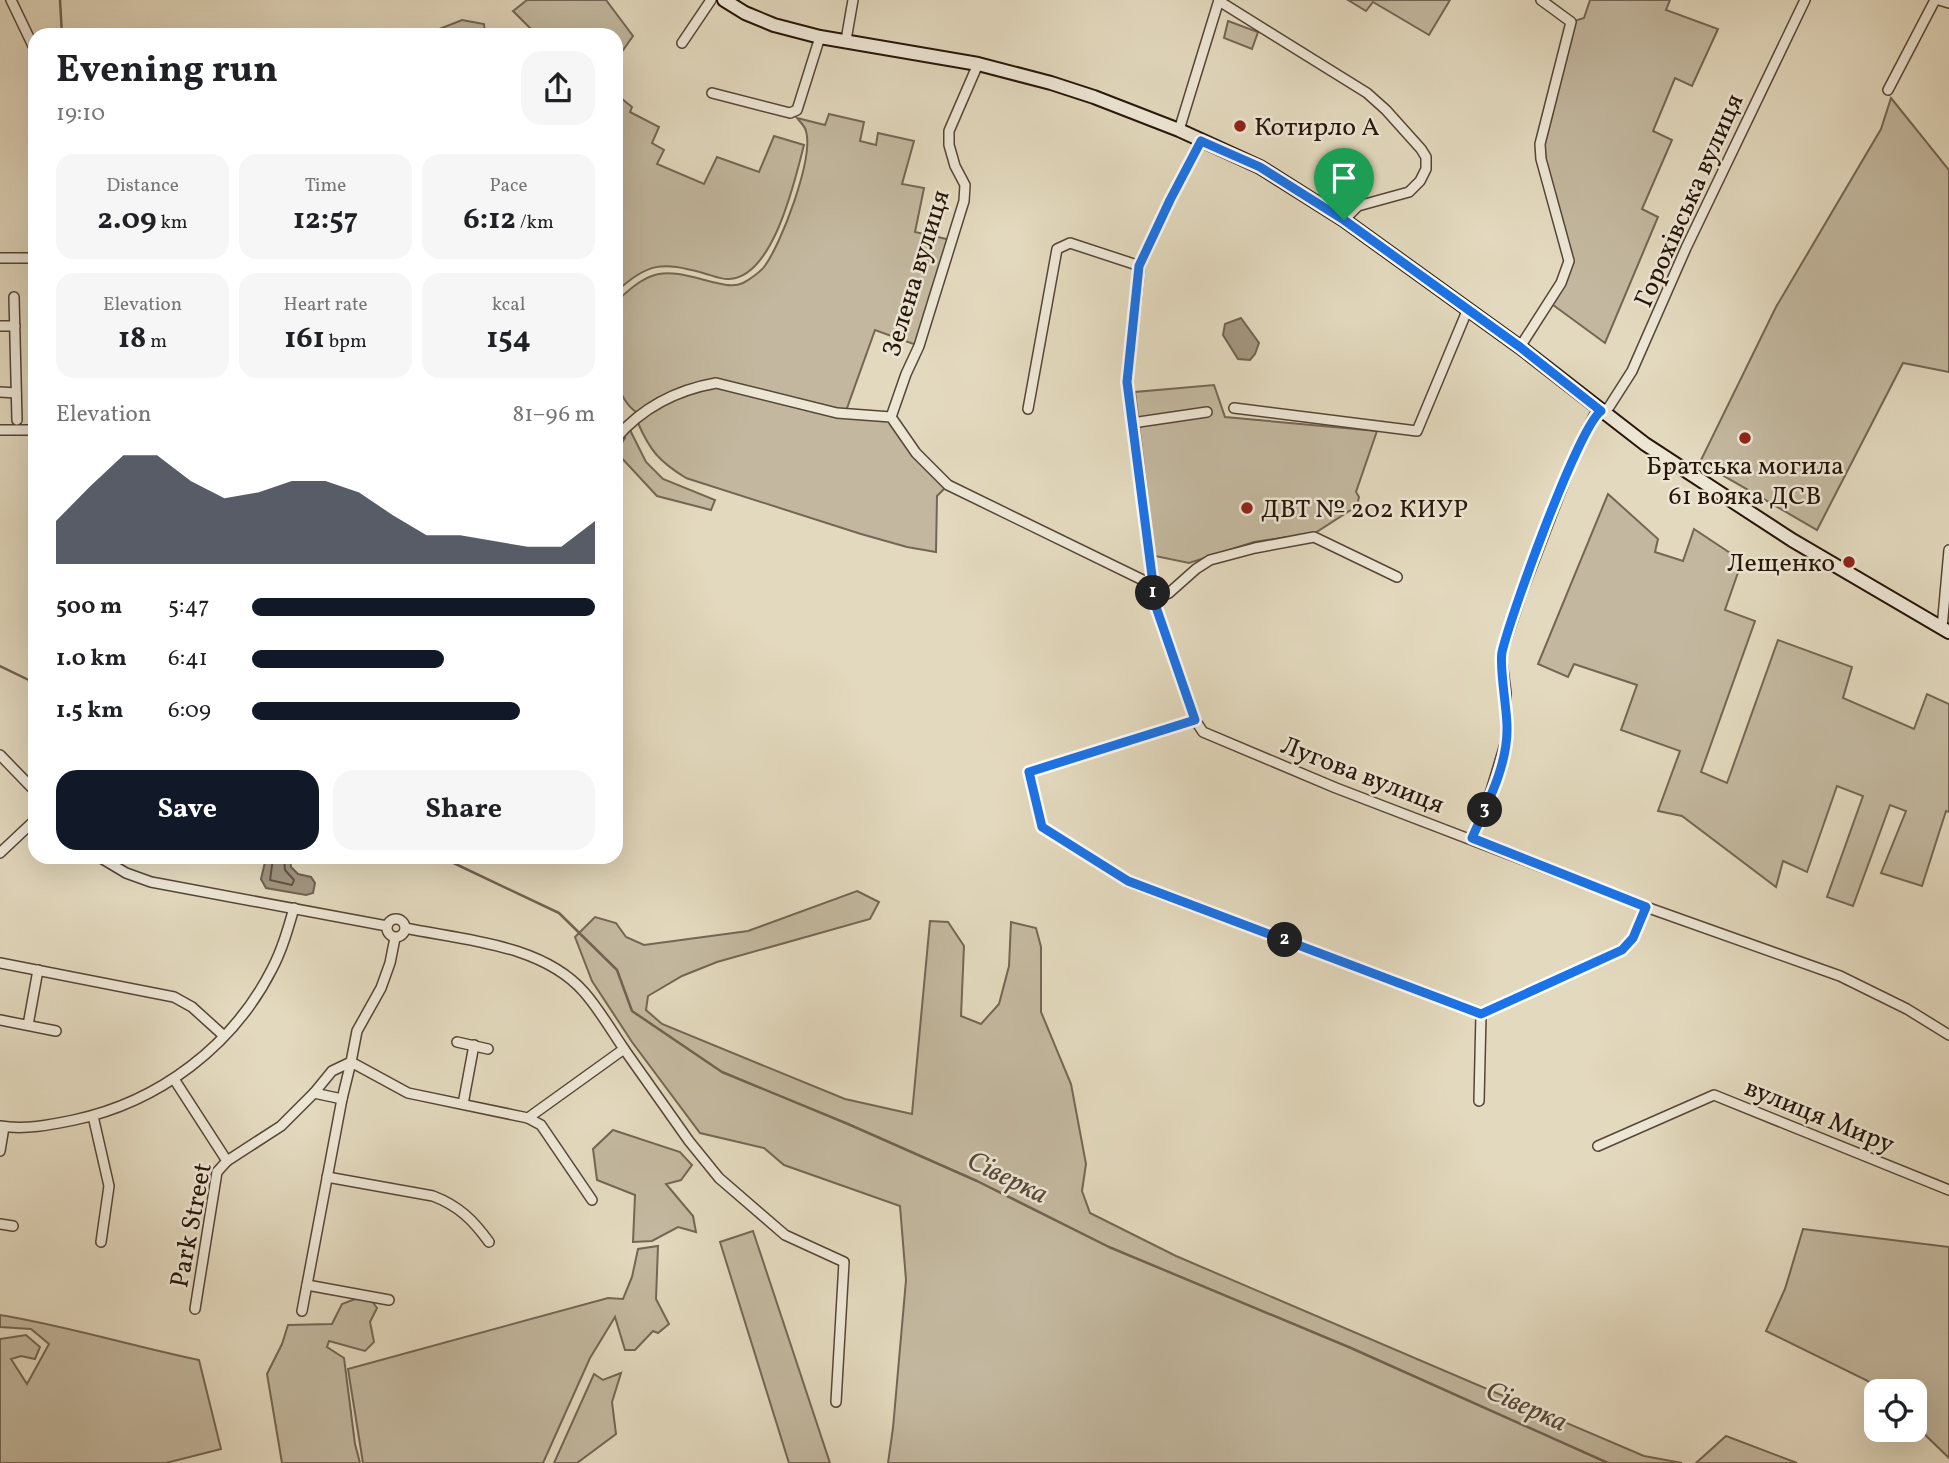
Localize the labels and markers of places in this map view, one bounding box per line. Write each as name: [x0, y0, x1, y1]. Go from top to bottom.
place label: Котирло А: [1254, 110, 1380, 146]
marker: Котирло А: [1232, 118, 1248, 134]
pin: [1314, 148, 1374, 220]
marker: Братська могила 61 вояка ДСВ: [1737, 430, 1753, 446]
place label: Братська могила 61 вояка ДСВ: [1646, 449, 1844, 515]
place label: ДВТ № 202 КИУР: [1261, 492, 1468, 528]
marker: ДВТ № 202 КИУР: [1239, 500, 1255, 516]
place label: Лещенко: [1727, 546, 1835, 582]
marker: Лещенко: [1841, 554, 1857, 570]
pin: 1: [1136, 576, 1170, 610]
pin: 3: [1468, 792, 1502, 828]
pin: 2: [1268, 922, 1302, 958]

